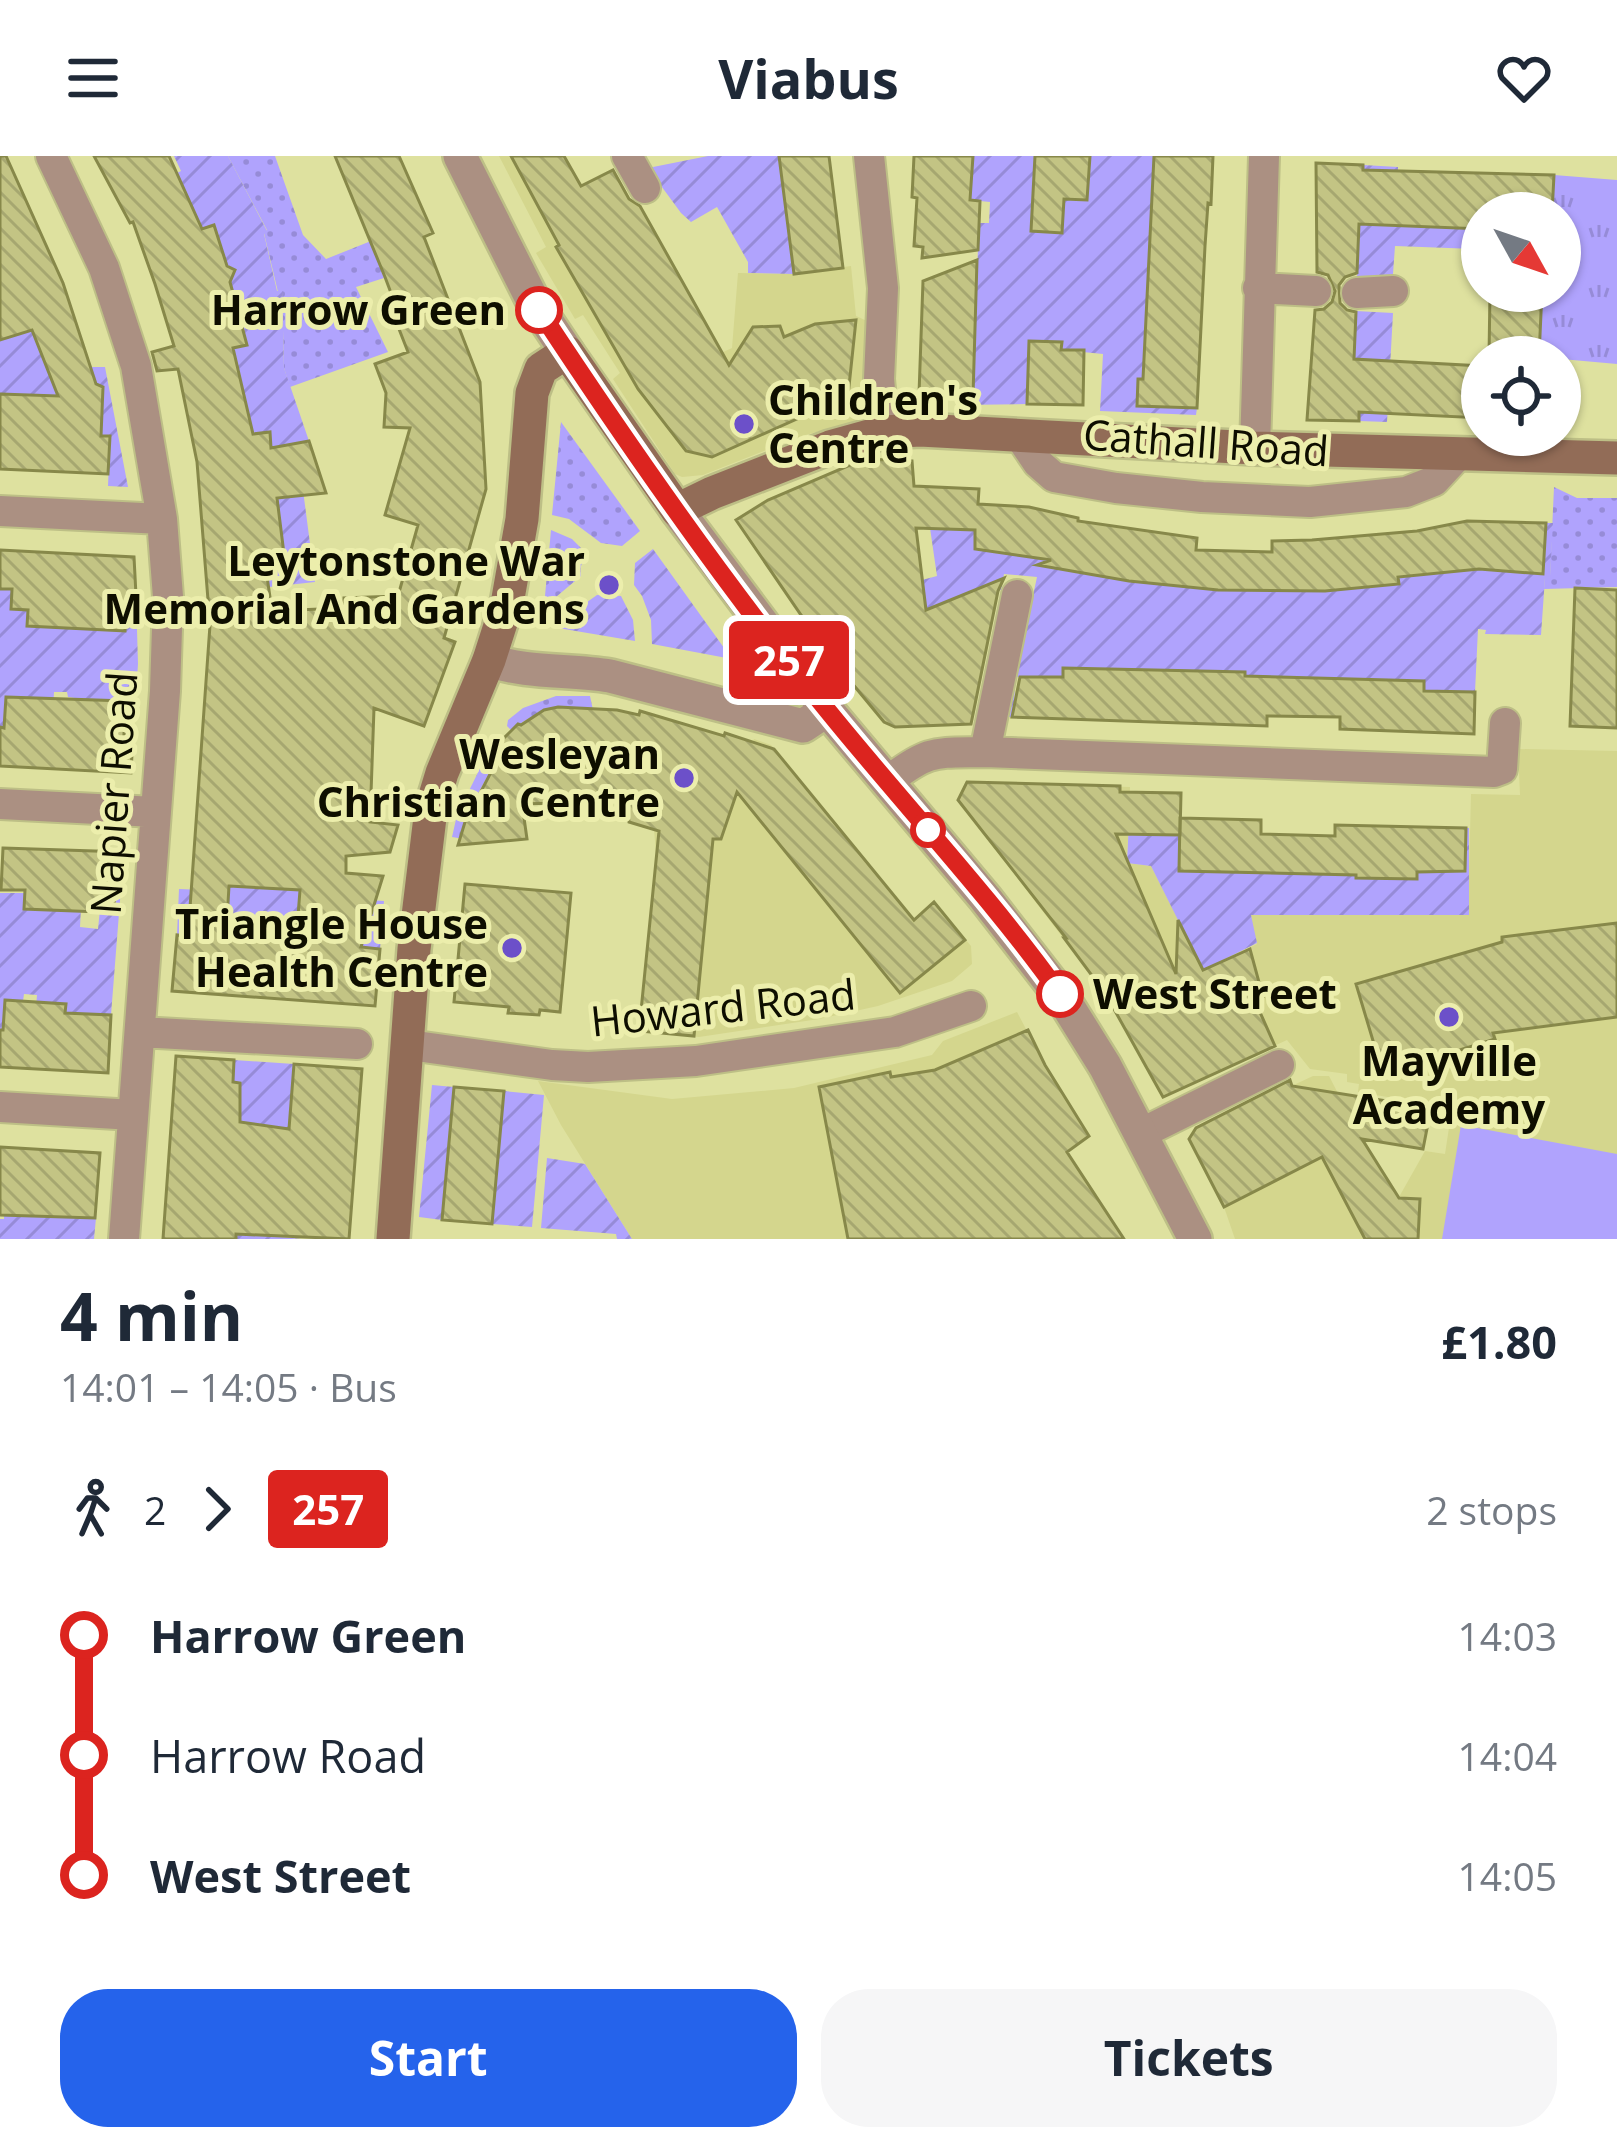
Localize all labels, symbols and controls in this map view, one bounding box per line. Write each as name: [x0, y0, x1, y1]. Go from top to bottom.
text: Viabus: [718, 41, 899, 115]
icon: menu: [60, 45, 126, 111]
icon: heart: [1491, 45, 1557, 111]
north arrow: [1461, 192, 1581, 312]
map controls: [1461, 192, 1581, 456]
place label: Harrow Green: [211, 280, 506, 337]
marker: Harrow Green: [517, 288, 561, 332]
button: locate: [1461, 336, 1581, 456]
place label: Children's Centre: [768, 370, 978, 475]
street label: Cathall Road: [1081, 404, 1331, 479]
marker: Children's Centre: [731, 411, 757, 437]
place label: Leytonstone War Memorial And Gardens: [104, 531, 585, 636]
marker: Leytonstone War Memorial And Gardens: [596, 572, 622, 598]
line badge: 257: [720, 621, 858, 699]
text: 257: [753, 631, 825, 688]
street label: Napier Road: [76, 670, 149, 916]
place label: Wesleyan Christian Centre: [317, 724, 660, 829]
marker: Wesleyan Christian Centre: [671, 765, 697, 791]
unlabelled marker: [912, 814, 944, 846]
place label: Triangle House Health Centre: [175, 894, 488, 999]
marker: Triangle House Health Centre: [499, 935, 525, 961]
street label: Howard Road: [588, 964, 858, 1049]
place label: West Street: [1093, 964, 1337, 1021]
marker: West Street: [1038, 972, 1082, 1016]
marker: Mayville Academy: [1436, 1004, 1462, 1030]
place label: Mayville Academy: [1353, 1031, 1545, 1136]
text: 4 min: [60, 1270, 243, 1360]
text: £1.80: [1441, 1311, 1557, 1372]
text: 14:01 – 14:05 · Bus: [60, 1360, 397, 1413]
icon: walk: [60, 1476, 126, 1542]
icon: forward: [184, 1476, 250, 1542]
text: 257: [292, 1480, 364, 1537]
text: 2: [144, 1483, 166, 1536]
text: 2 stops: [1426, 1483, 1557, 1536]
text: Harrow Green: [150, 1605, 466, 1666]
text: 14:03: [1458, 1609, 1557, 1662]
text: Harrow Road: [150, 1725, 426, 1786]
text: 14:04: [1458, 1729, 1557, 1782]
text: West Street: [150, 1845, 411, 1906]
text: 14:05: [1458, 1849, 1557, 1902]
button: Start: [60, 1989, 797, 2127]
button: Tickets: [821, 1989, 1557, 2127]

